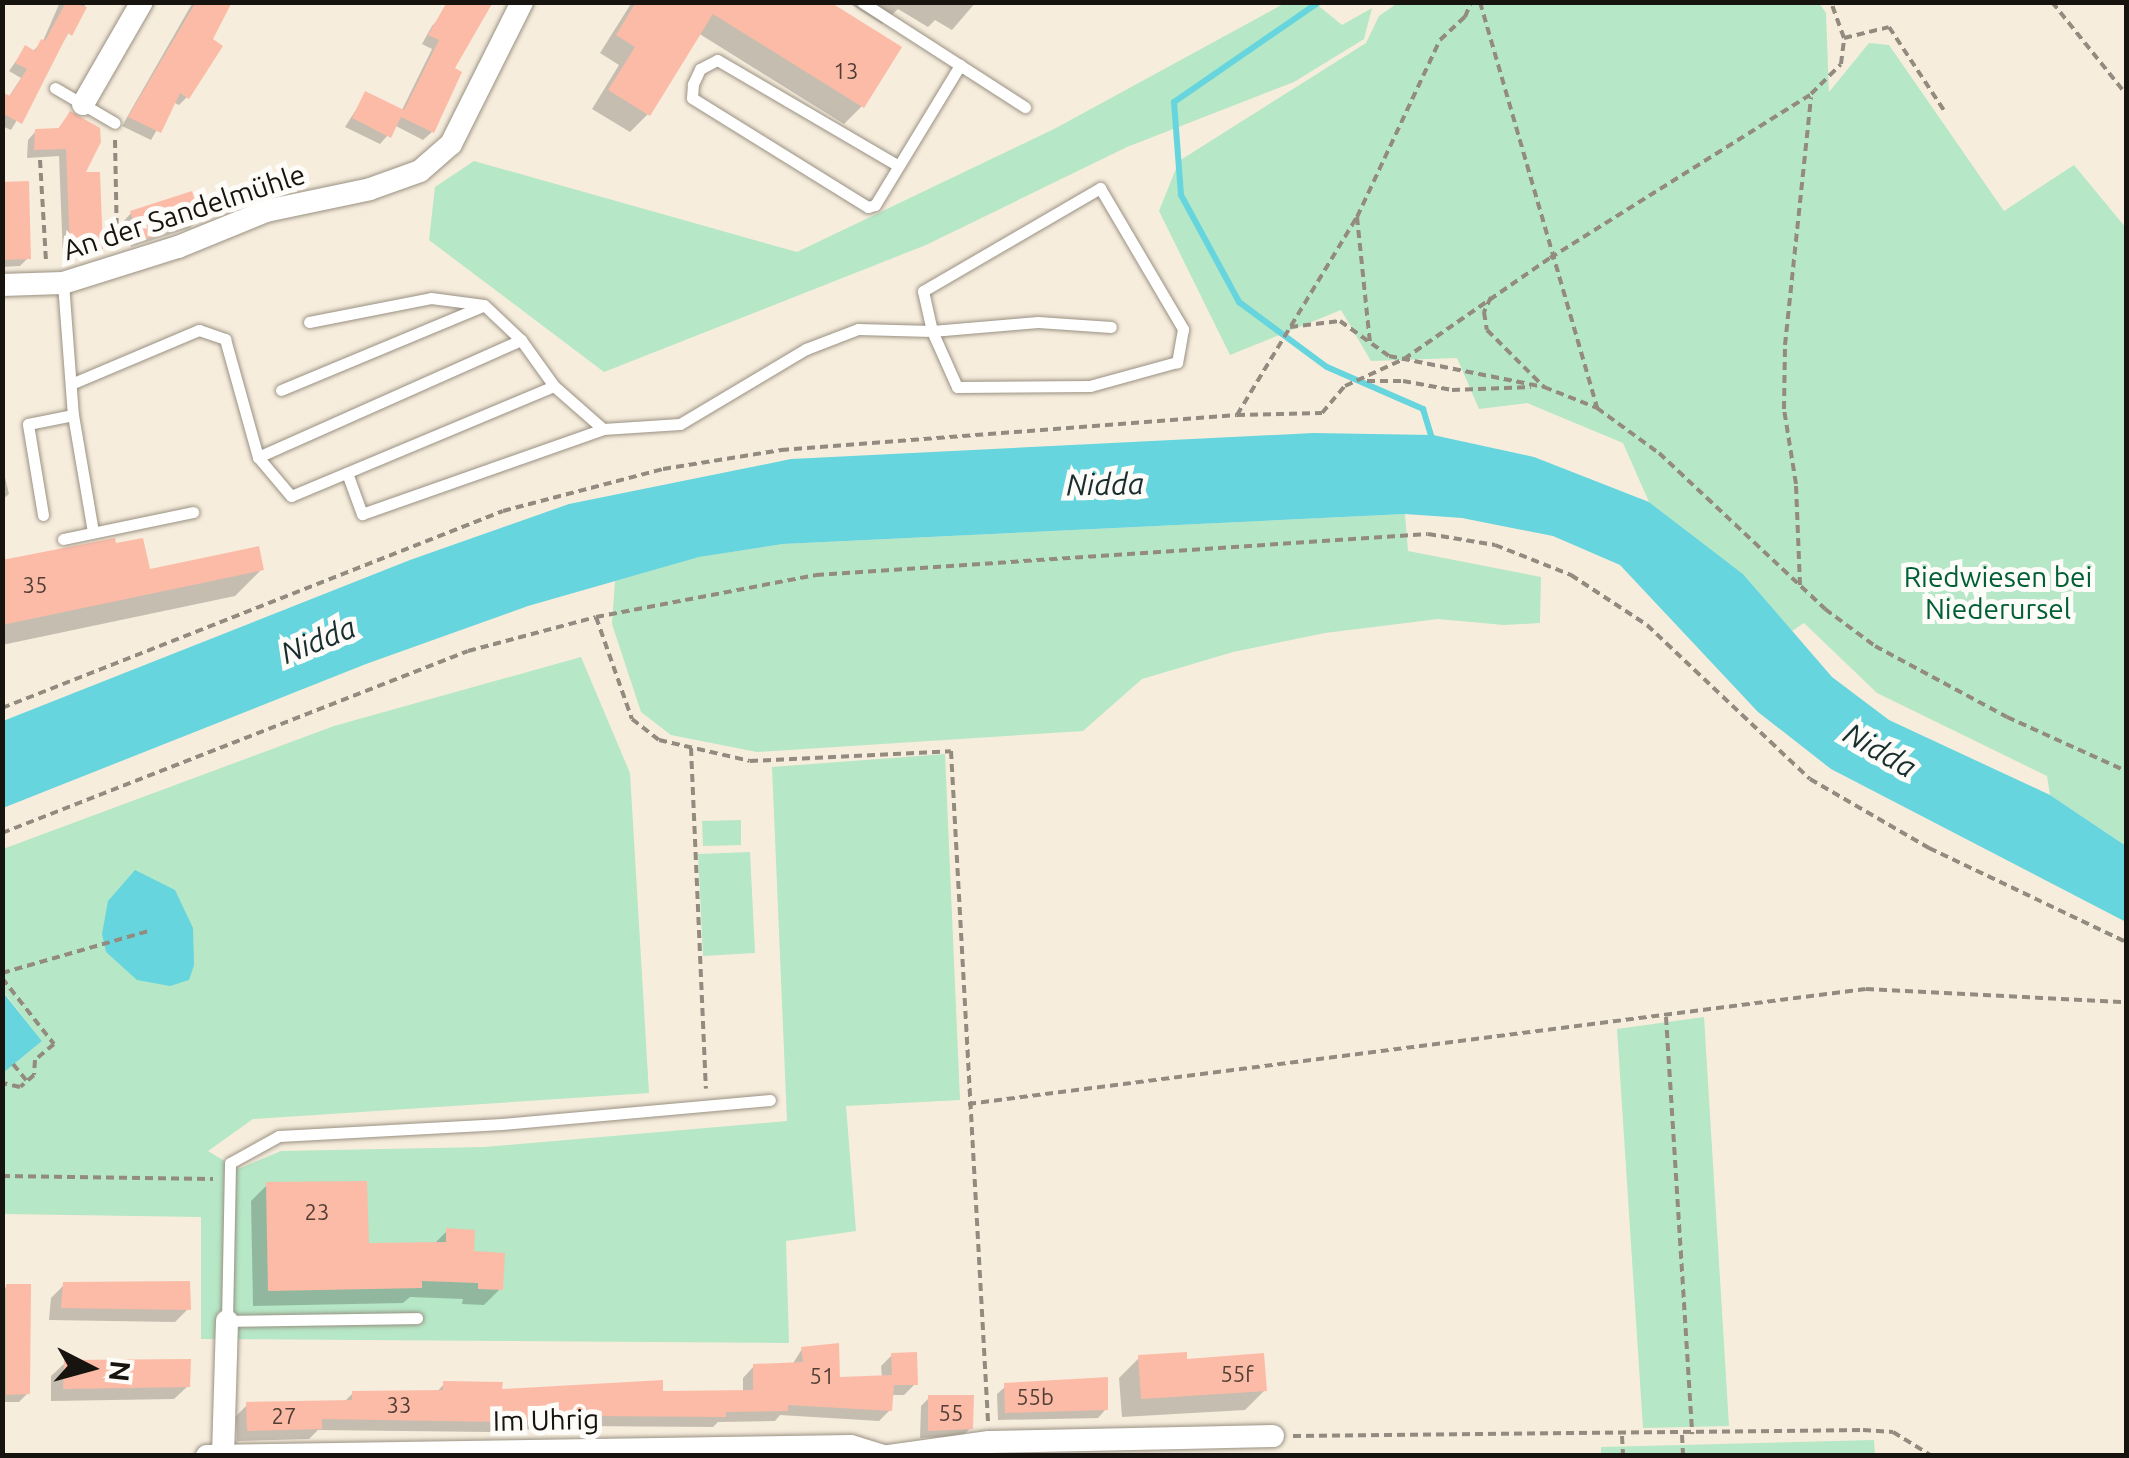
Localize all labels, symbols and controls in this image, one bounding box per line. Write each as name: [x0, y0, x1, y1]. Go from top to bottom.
house number: 13: [834, 58, 858, 84]
street label: An der Sandelmühle: [59, 157, 309, 267]
water label: Nidda: [1066, 465, 1144, 503]
park label: Riedwiesen bei Niederursel: [1904, 560, 2092, 626]
house number: 35: [23, 572, 47, 598]
water label: Nidda: [275, 609, 361, 671]
water label: Nidda: [1837, 715, 1923, 785]
house number: 23: [305, 1199, 329, 1225]
north arrow: [40, 1318, 140, 1418]
text: N: [104, 1359, 137, 1383]
house number: 55f: [1220, 1361, 1254, 1387]
house number: 51: [810, 1363, 834, 1389]
house number: 55b: [1016, 1384, 1054, 1410]
house number: 33: [387, 1392, 411, 1418]
house number: 55: [939, 1400, 963, 1426]
street label: Im Uhrig: [493, 1402, 599, 1438]
house number: 27: [272, 1403, 296, 1429]

